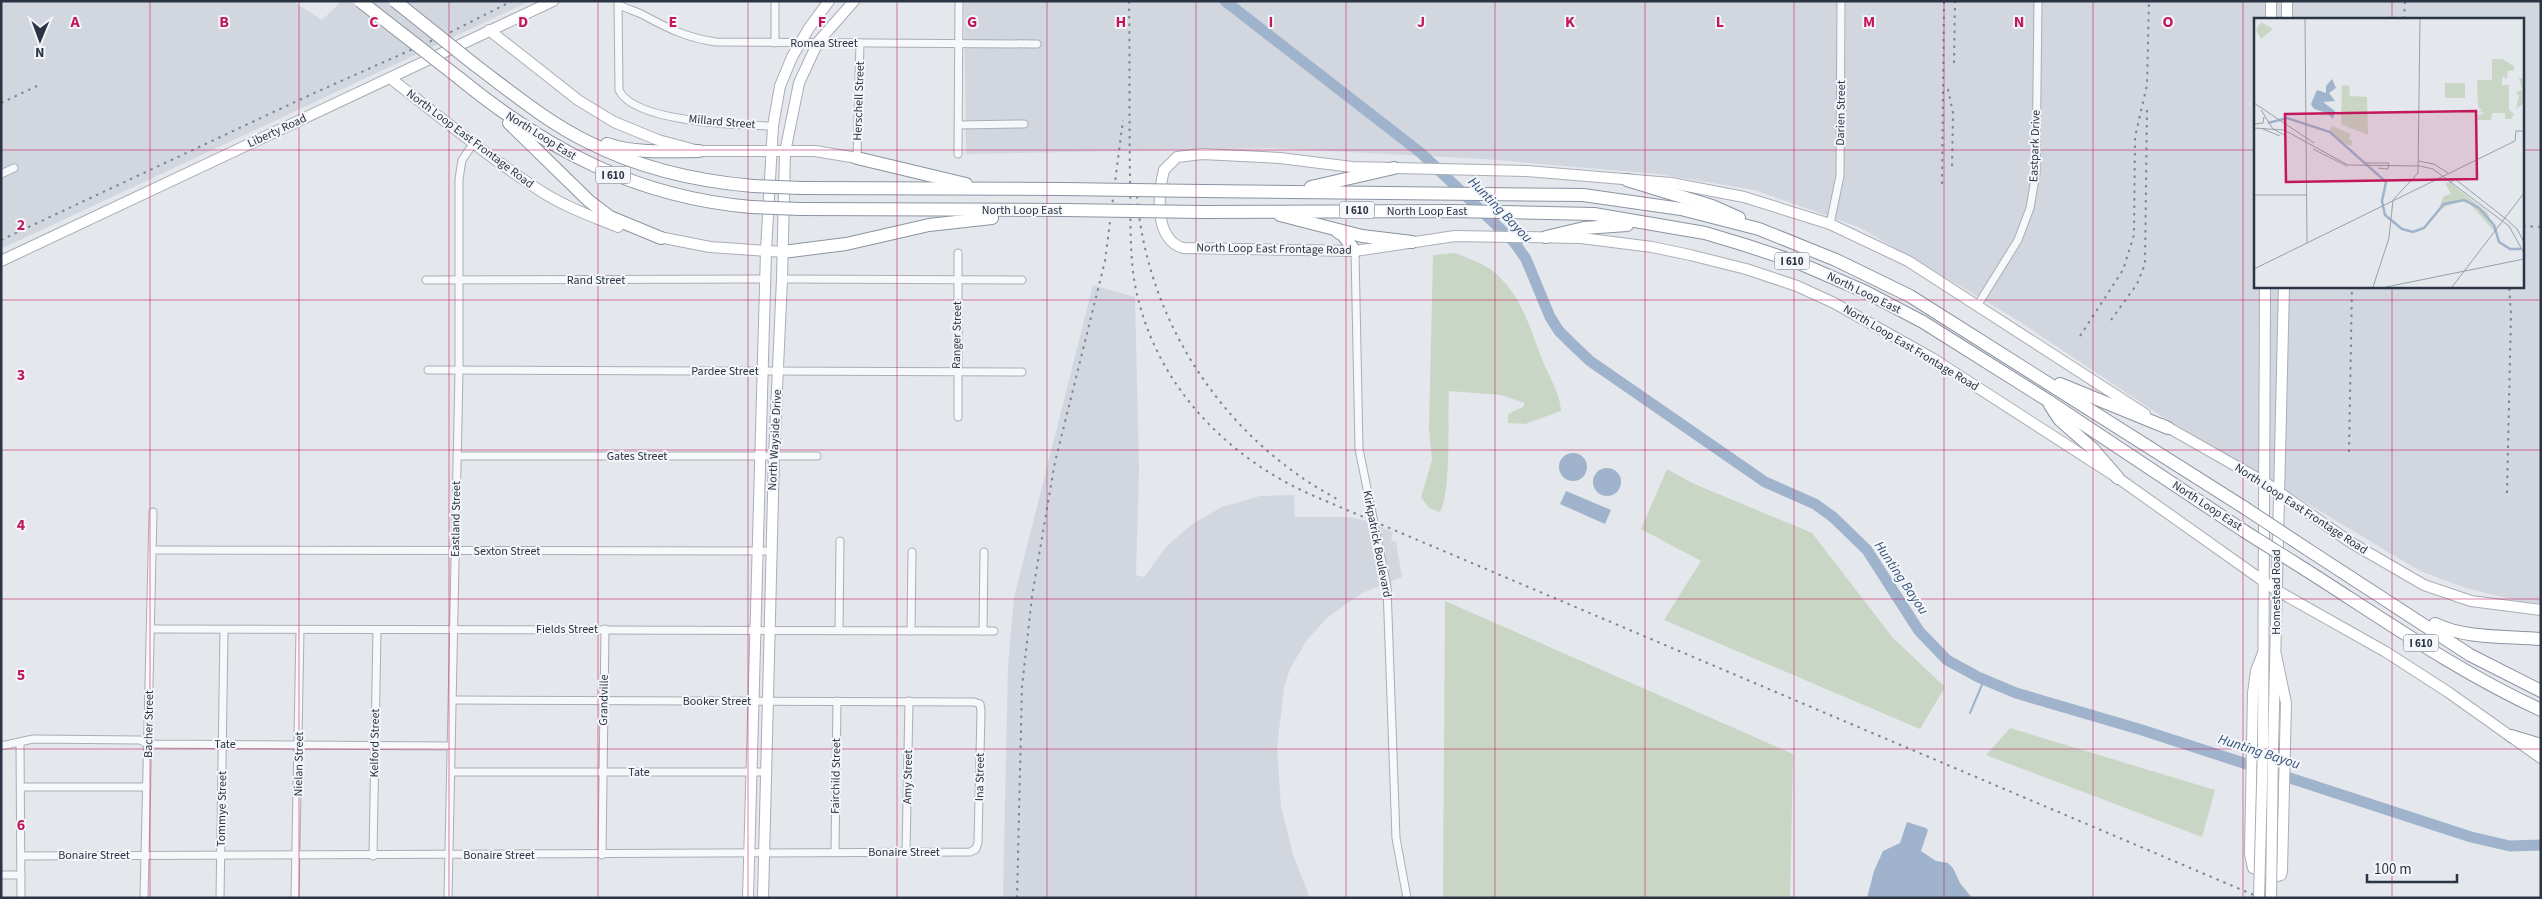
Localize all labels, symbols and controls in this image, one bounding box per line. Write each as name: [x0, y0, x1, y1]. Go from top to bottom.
text: A: [69, 11, 80, 33]
text: B: [219, 11, 229, 33]
text: C: [369, 11, 379, 33]
text: D: [518, 11, 528, 33]
text: E: [669, 11, 677, 33]
text: F: [818, 11, 826, 33]
text: G: [967, 11, 977, 33]
text: H: [1116, 11, 1126, 33]
text: I: [1269, 11, 1273, 33]
text: J: [1417, 11, 1425, 33]
text: K: [1565, 11, 1575, 33]
text: L: [1716, 11, 1724, 33]
text: M: [1863, 11, 1875, 33]
text: N: [2014, 11, 2024, 33]
text: O: [2163, 11, 2174, 33]
north arrow: [15, 15, 65, 65]
inset map: [2254, 18, 2524, 288]
street label: Romea Street: [790, 35, 858, 52]
text: N: [35, 42, 45, 62]
street label: Herschell Street: [849, 61, 869, 141]
street label: Darien Street: [1832, 80, 1850, 146]
street label: North Loop East Frontage Road: [403, 85, 537, 193]
street label: North Loop East: [502, 107, 580, 165]
street label: Liberty Road: [245, 110, 309, 152]
street label: Eastpark Drive: [2025, 110, 2045, 182]
street label: Millard Street: [688, 111, 756, 133]
road number: I 610: [596, 166, 630, 184]
water label: Hunting Bayou: [1463, 172, 1537, 248]
street label: North Loop East: [982, 202, 1062, 219]
road number: I 610: [1340, 202, 1374, 218]
street label: North Loop East: [1387, 203, 1467, 220]
text: 2: [17, 214, 25, 236]
street label: North Loop East Frontage Road: [1196, 239, 1352, 259]
road number: I 610: [1774, 252, 1810, 270]
street label: North Loop East: [1824, 268, 1904, 318]
street label: Rand Street: [567, 272, 625, 289]
street label: Ranger Street: [948, 301, 966, 369]
street label: North Loop East Frontage Road: [1840, 301, 1982, 395]
street label: Pardee Street: [691, 363, 759, 380]
text: 3: [17, 364, 25, 386]
street label: North Wayside Drive: [764, 389, 786, 491]
street label: Gates Street: [607, 448, 667, 465]
street label: North Loop East Frontage Road: [2231, 460, 2371, 558]
street label: North Loop East: [2169, 477, 2245, 535]
street label: Eastland Street: [447, 481, 465, 557]
street label: Kirkpatrick Boulevard: [1358, 489, 1396, 599]
text: 4: [17, 514, 26, 536]
water label: Hunting Bayou: [1869, 537, 1933, 619]
street label: Sexton Street: [474, 543, 540, 560]
street label: Homestead Road: [2268, 549, 2285, 635]
street label: Fields Street: [536, 621, 598, 638]
road number: I 610: [2404, 634, 2438, 651]
text: 5: [17, 664, 25, 686]
street label: Grandville: [595, 674, 613, 726]
street label: Bacher Street: [140, 690, 158, 758]
street label: Booker Street: [683, 693, 751, 710]
street label: Kelford Street: [366, 708, 384, 778]
water label: Hunting Bayou: [2215, 729, 2303, 775]
street label: Nielan Street: [290, 731, 308, 797]
street label: Tate: [214, 736, 236, 753]
street label: Fairchild Street: [827, 738, 845, 814]
street label: Amy Street: [899, 750, 917, 804]
street label: Ina Street: [971, 753, 989, 801]
street label: Tate: [628, 764, 650, 781]
street label: Tommye Street: [213, 771, 231, 847]
text: 6: [17, 814, 25, 836]
street label: Bonaire Street: [868, 844, 940, 861]
street label: Bonaire Street: [58, 847, 130, 864]
street label: Bonaire Street: [463, 847, 535, 864]
scale bar: [2367, 852, 2457, 884]
text: 100 m: [2374, 859, 2412, 880]

